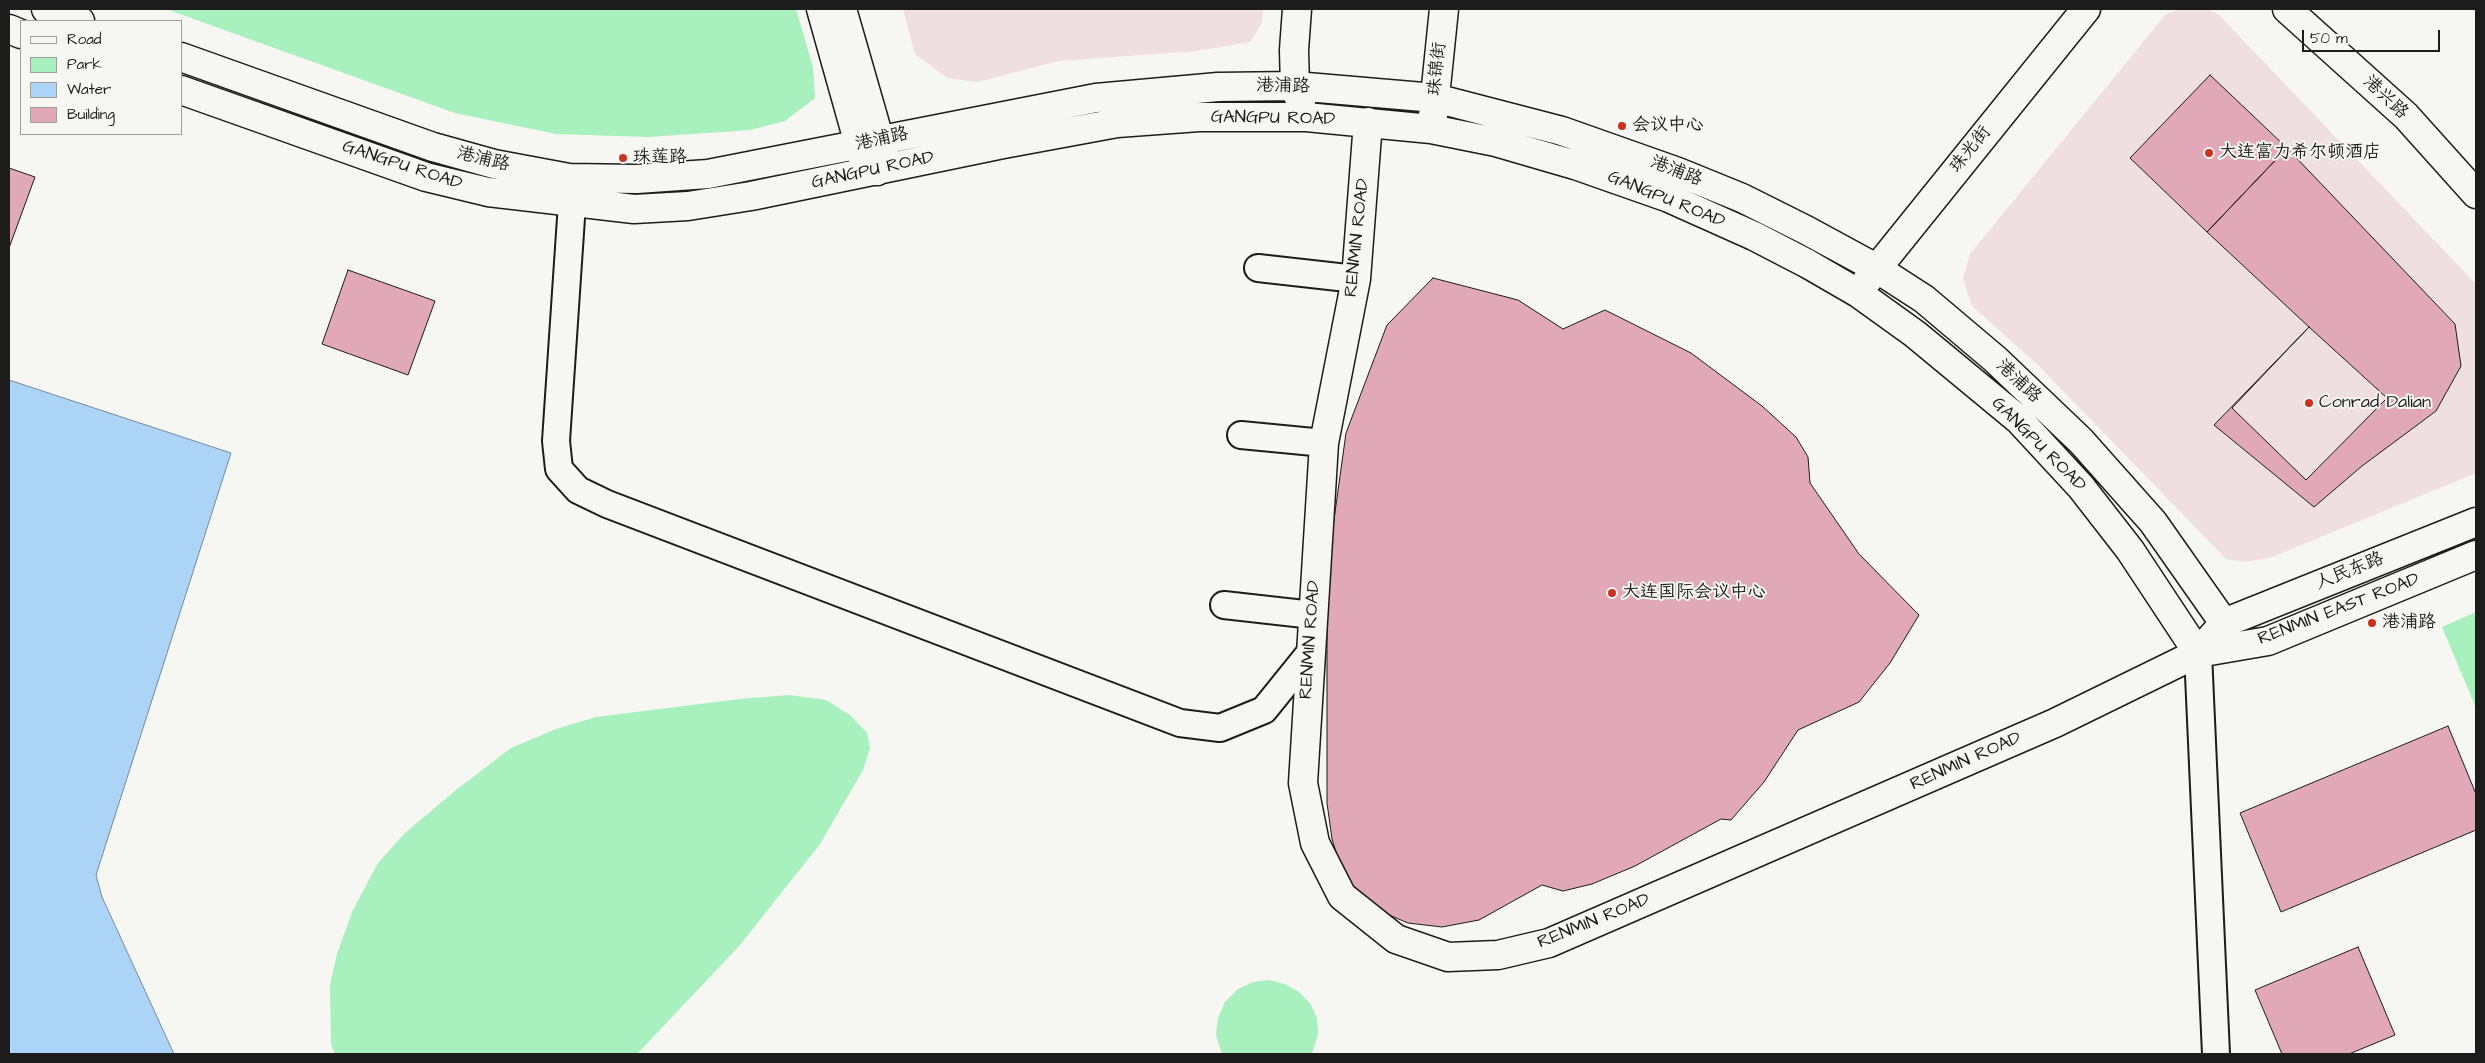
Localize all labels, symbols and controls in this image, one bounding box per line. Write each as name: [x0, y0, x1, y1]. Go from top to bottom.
legend: [20, 20, 182, 135]
scale bar: [2305, 20, 2442, 52]
text: 50 m: [2310, 28, 2348, 49]
text: Road: [67, 29, 101, 50]
street label: 珠锦街: [1424, 41, 1452, 97]
text: Park: [67, 54, 102, 75]
street label: 港兴路: [2358, 72, 2412, 124]
street label: 港浦路: [1256, 76, 1310, 98]
text: Water: [67, 79, 111, 100]
text: Building: [67, 104, 115, 125]
street label: GANGPU ROAD: [1211, 107, 1335, 131]
place label: 会议中心: [1632, 115, 1704, 137]
marker: 会议中心: [1616, 120, 1628, 132]
street label: 珠光街: [1946, 122, 1996, 178]
street label: 港浦路: [853, 124, 911, 156]
street label: GANGPU ROAD: [339, 136, 465, 196]
place label: 大连富力希尔顿酒店: [2219, 142, 2381, 164]
street label: 港浦路: [454, 143, 512, 177]
place label: 珠莲路: [633, 147, 687, 169]
street label: GANGPU ROAD: [810, 147, 936, 195]
marker: 大连富力希尔顿酒店: [2203, 147, 2215, 159]
marker: 珠莲路: [617, 152, 629, 164]
street label: 港浦路: [1647, 152, 1705, 192]
street label: GANGPU ROAD: [1604, 167, 1728, 233]
street label: RENMIN ROAD: [1341, 178, 1375, 298]
street label: 港浦路: [1991, 356, 2045, 408]
place label: Conrad Dalian: [2319, 392, 2431, 414]
street label: GANGPU ROAD: [1986, 393, 2090, 497]
marker: Conrad Dalian: [2303, 397, 2315, 409]
street label: 人民东路: [2313, 549, 2387, 595]
street label: RENMIN EAST ROAD: [2255, 569, 2423, 651]
street label: RENMIN ROAD: [1296, 580, 1326, 700]
place label: 大连国际会议中心: [1622, 582, 1766, 604]
marker: 大连国际会议中心: [1606, 587, 1618, 599]
place label: 港浦路: [2382, 612, 2436, 634]
marker: 港浦路: [2366, 617, 2378, 629]
street label: RENMIN ROAD: [1907, 728, 2025, 796]
street label: RENMIN ROAD: [1535, 890, 1653, 954]

